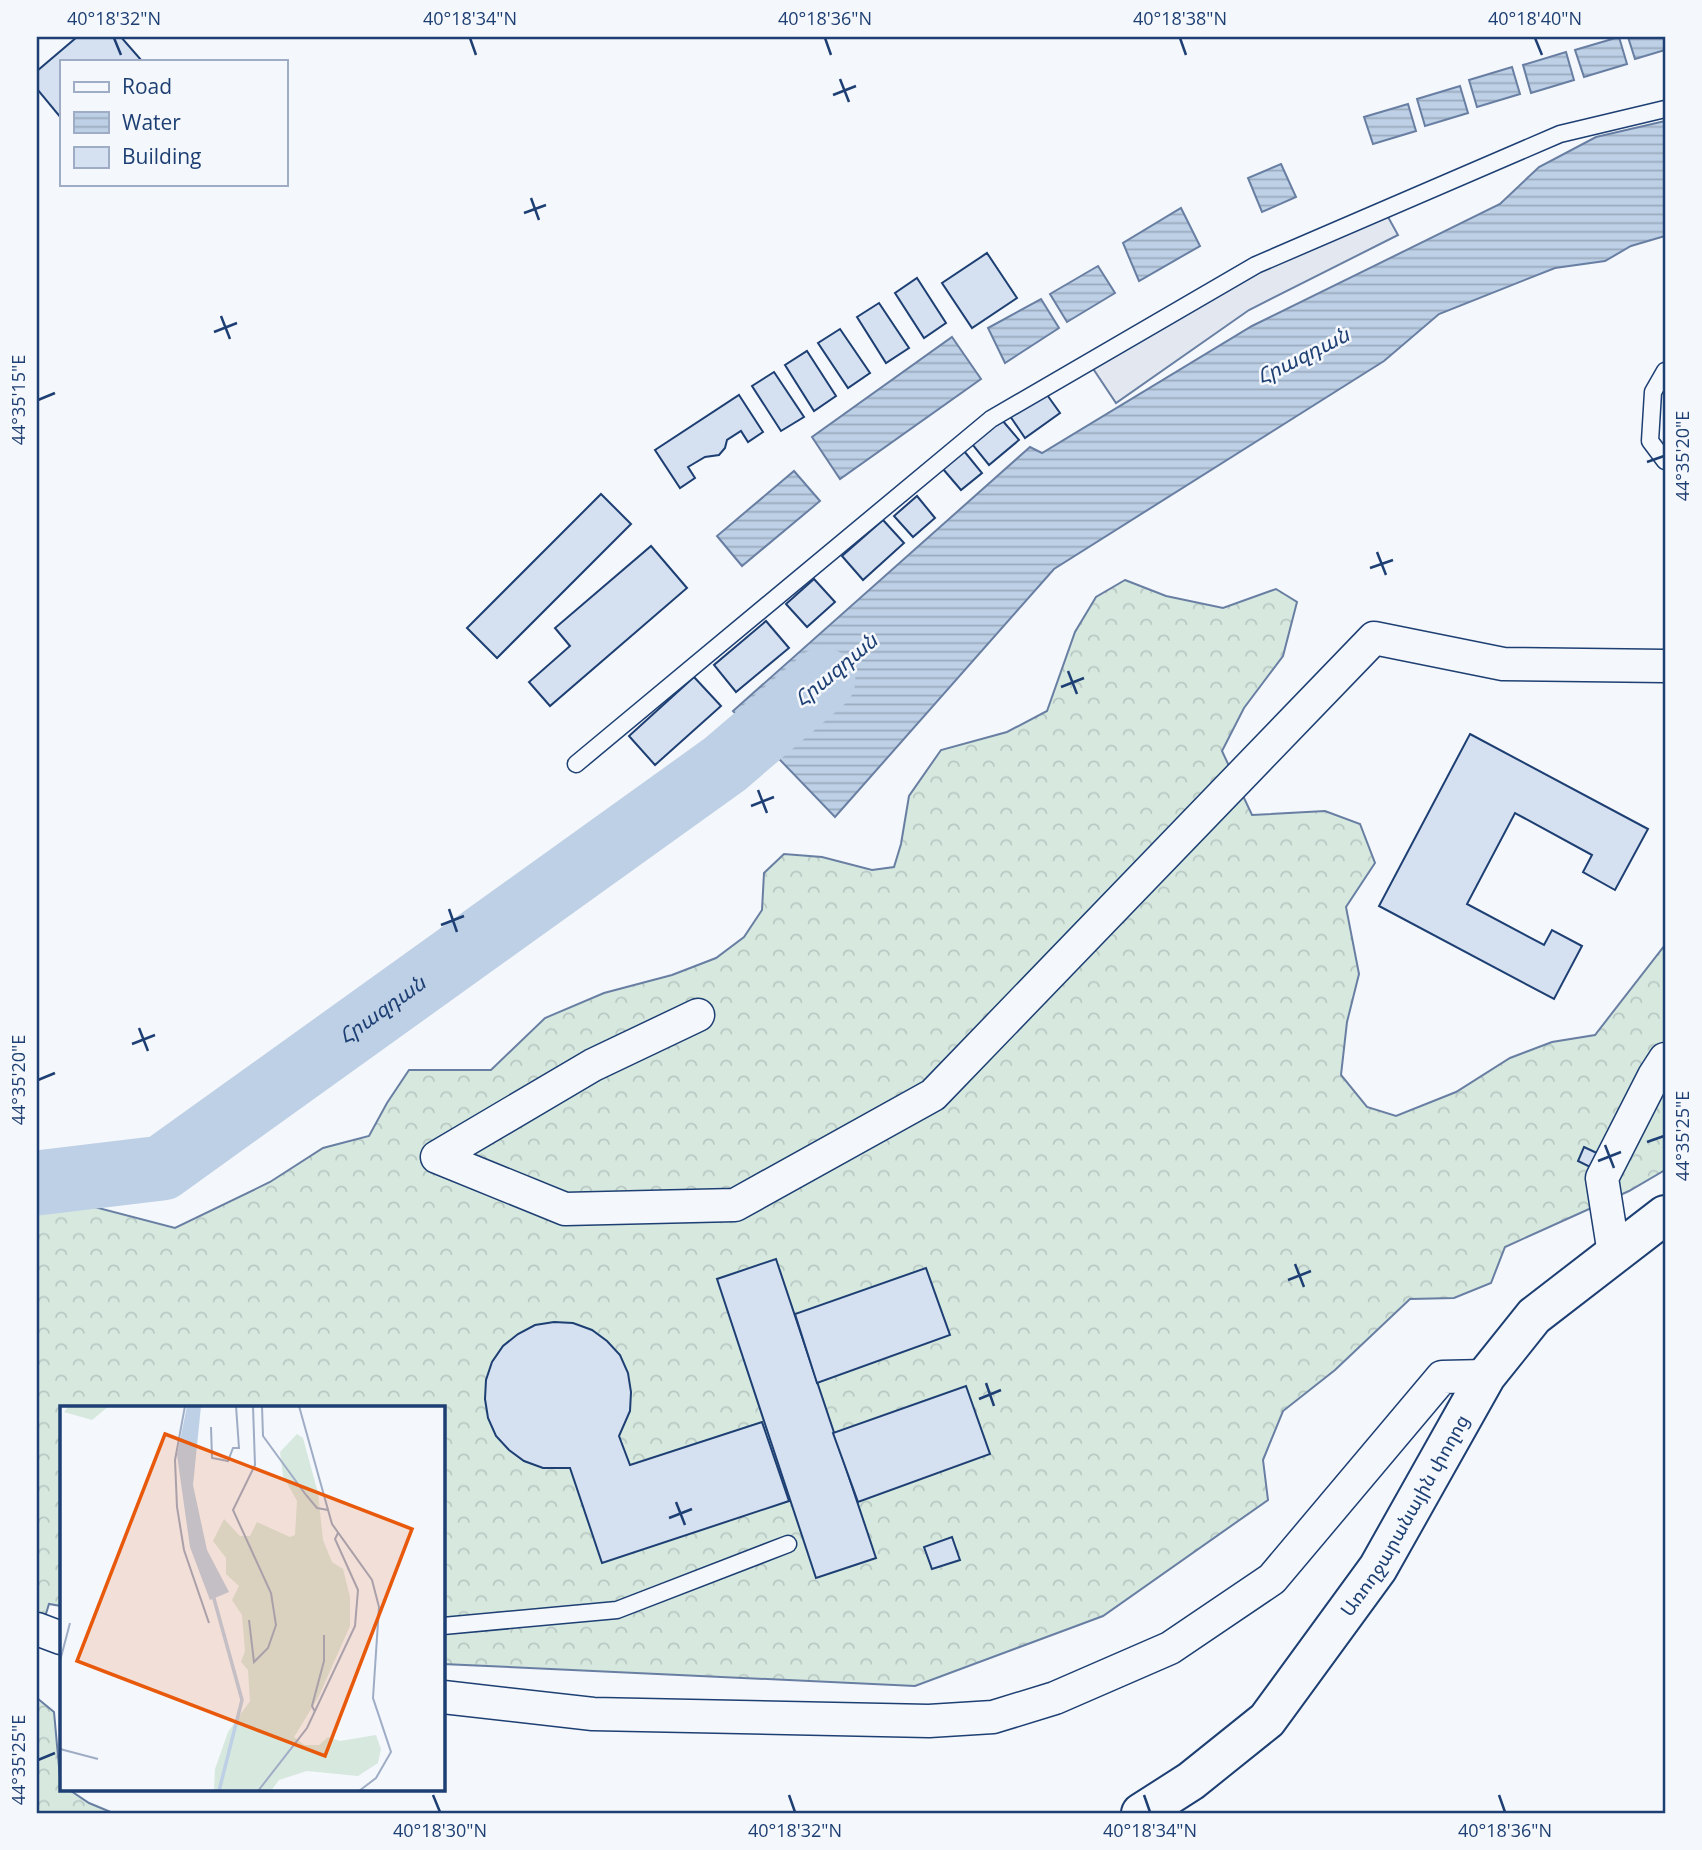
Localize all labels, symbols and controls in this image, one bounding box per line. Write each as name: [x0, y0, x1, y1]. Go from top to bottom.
text: 40°18'32"N: [67, 6, 161, 30]
text: 40°18'34"N: [423, 6, 517, 30]
text: 40°18'36"N: [778, 6, 872, 30]
text: 40°18'38"N: [1133, 6, 1227, 30]
text: 40°18'40"N: [1488, 6, 1582, 30]
legend: [60, 60, 287, 186]
text: Road: [122, 72, 172, 100]
text: Water: [122, 108, 181, 136]
text: Building: [122, 142, 201, 170]
water label: Հրազդան: [1251, 319, 1355, 390]
text: 44°35'15"E: [6, 355, 30, 445]
text: 44°35'20"E: [1670, 411, 1694, 501]
water label: Հրազդան: [788, 625, 884, 712]
water label: Հրազդան: [333, 968, 432, 1050]
text: 44°35'20"E: [6, 1035, 30, 1125]
text: 44°35'25"E: [1670, 1091, 1694, 1181]
inset map: [60, 1406, 444, 1790]
street label: Առողջարանային փողոց: [1334, 1409, 1475, 1621]
text: 44°35'25"E: [6, 1715, 30, 1805]
text: 40°18'30"N: [393, 1818, 487, 1842]
text: 40°18'32"N: [748, 1818, 842, 1842]
text: 40°18'34"N: [1103, 1818, 1197, 1842]
text: 40°18'36"N: [1458, 1818, 1552, 1842]

